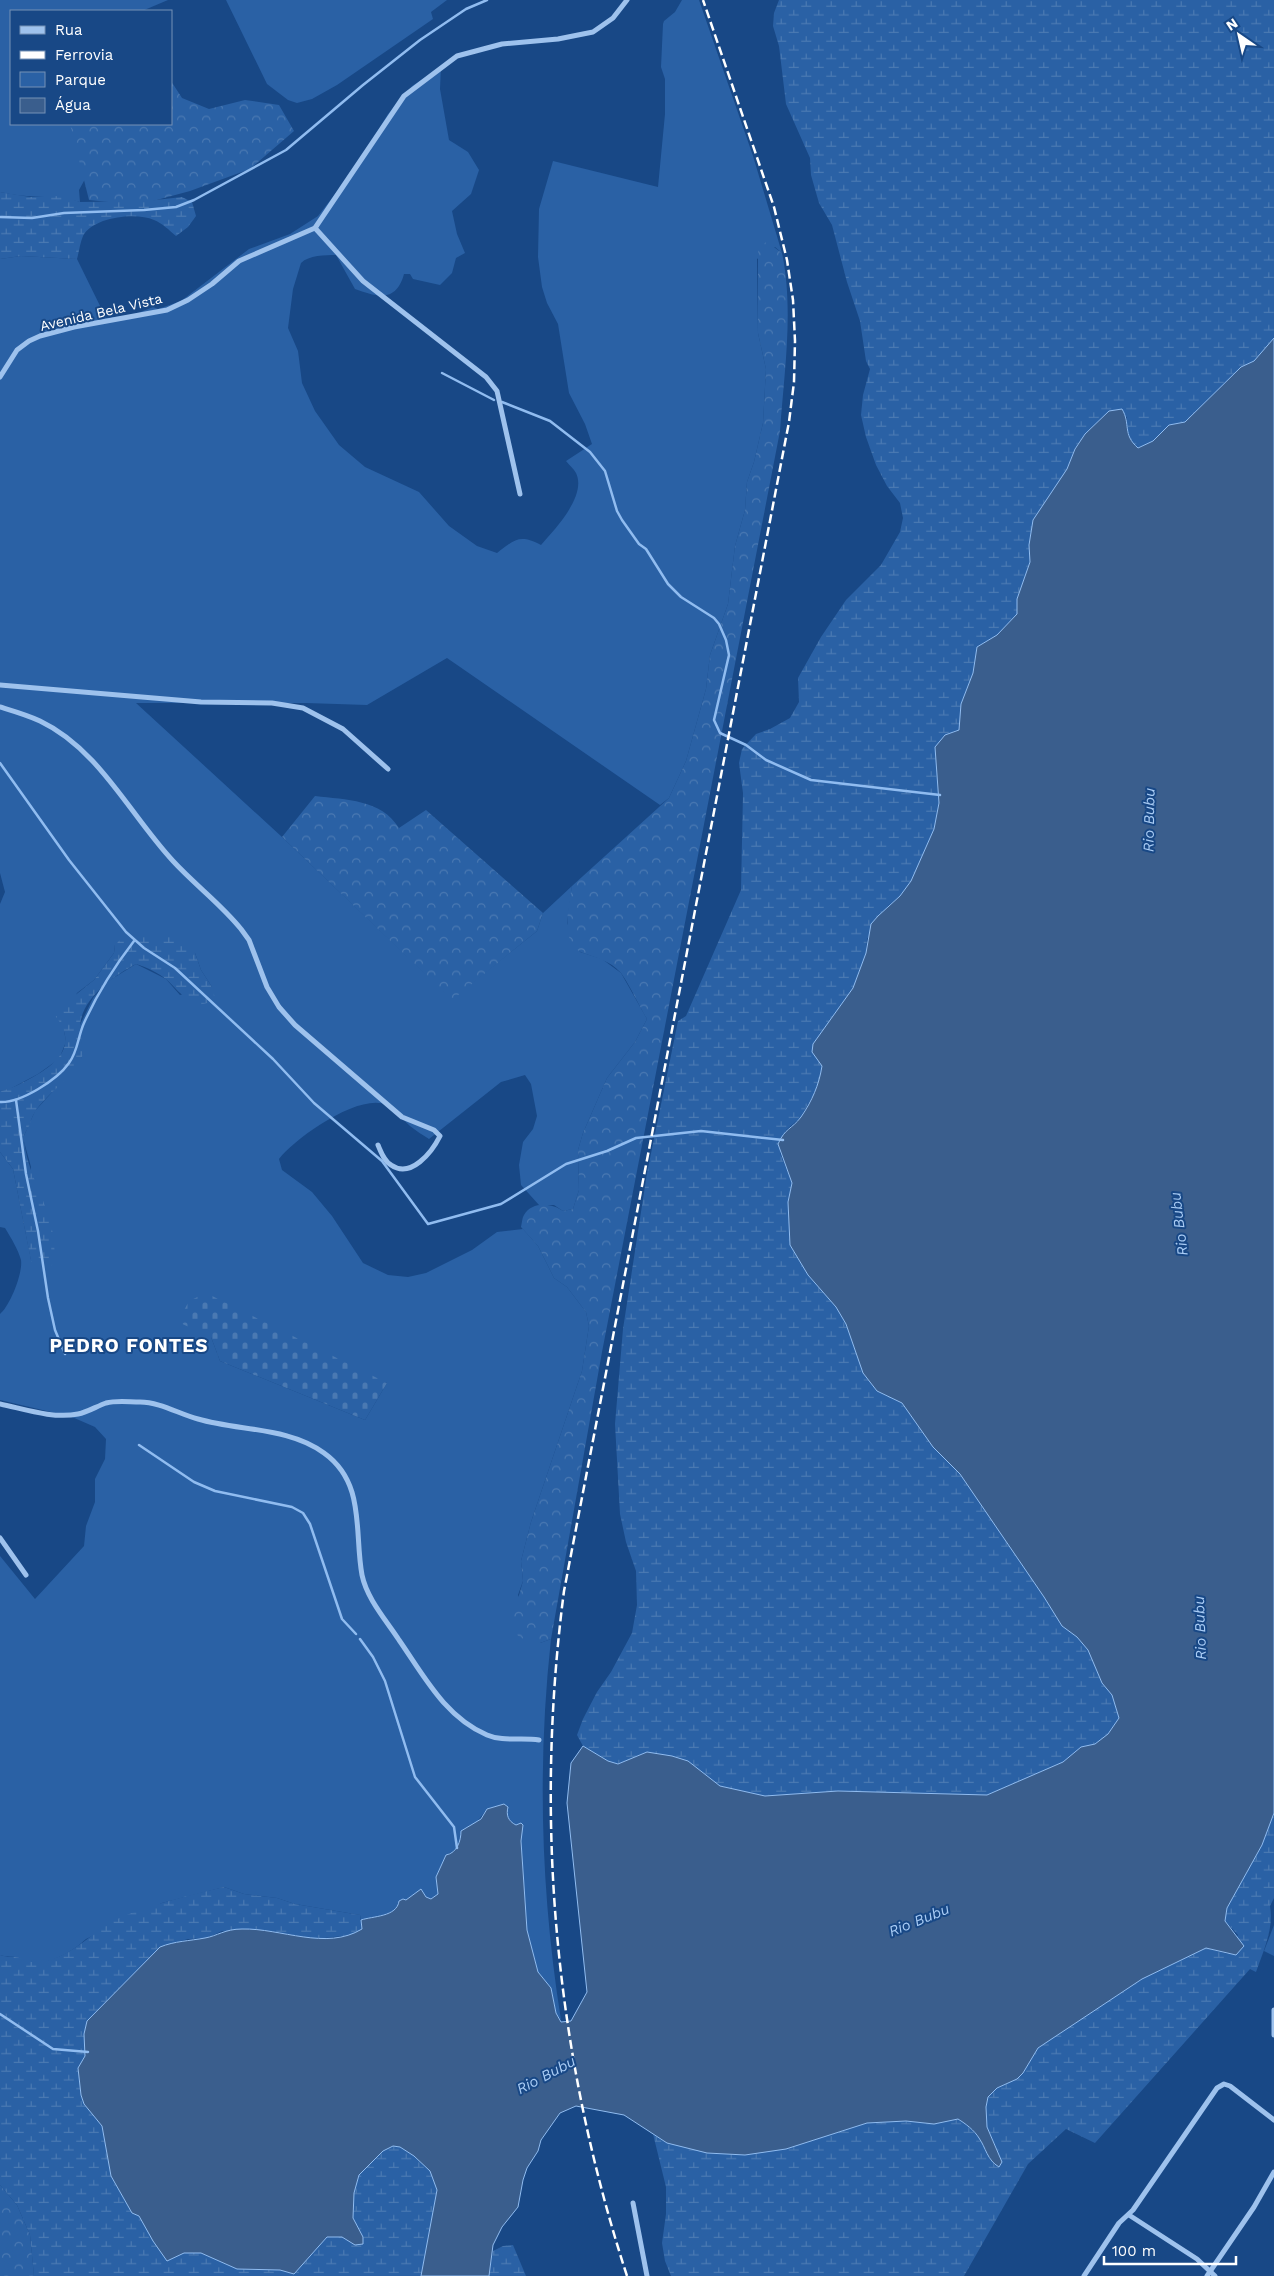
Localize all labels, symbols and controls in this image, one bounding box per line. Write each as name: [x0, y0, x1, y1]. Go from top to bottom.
legend: [10, 10, 172, 125]
north arrow: [1214, 10, 1264, 60]
text: N: [1223, 15, 1241, 34]
text: Rua: [55, 21, 83, 39]
text: Ferrovia: [55, 46, 114, 64]
text: Parque: [55, 71, 106, 89]
text: Água: [55, 96, 91, 114]
street label: Avenida Bela Vista: [38, 290, 164, 334]
water label: Rio Bubu: [1139, 788, 1159, 852]
water label: Rio Bubu: [1166, 1191, 1192, 1257]
district label: PEDRO FONTES: [50, 1334, 209, 1357]
water label: Rio Bubu: [1190, 1596, 1210, 1660]
water label: Rio Bubu: [886, 1900, 952, 1940]
water label: Rio Bubu: [513, 2052, 579, 2098]
scale bar: [1104, 2234, 1236, 2266]
text: 100 m: [1112, 2242, 1156, 2260]

